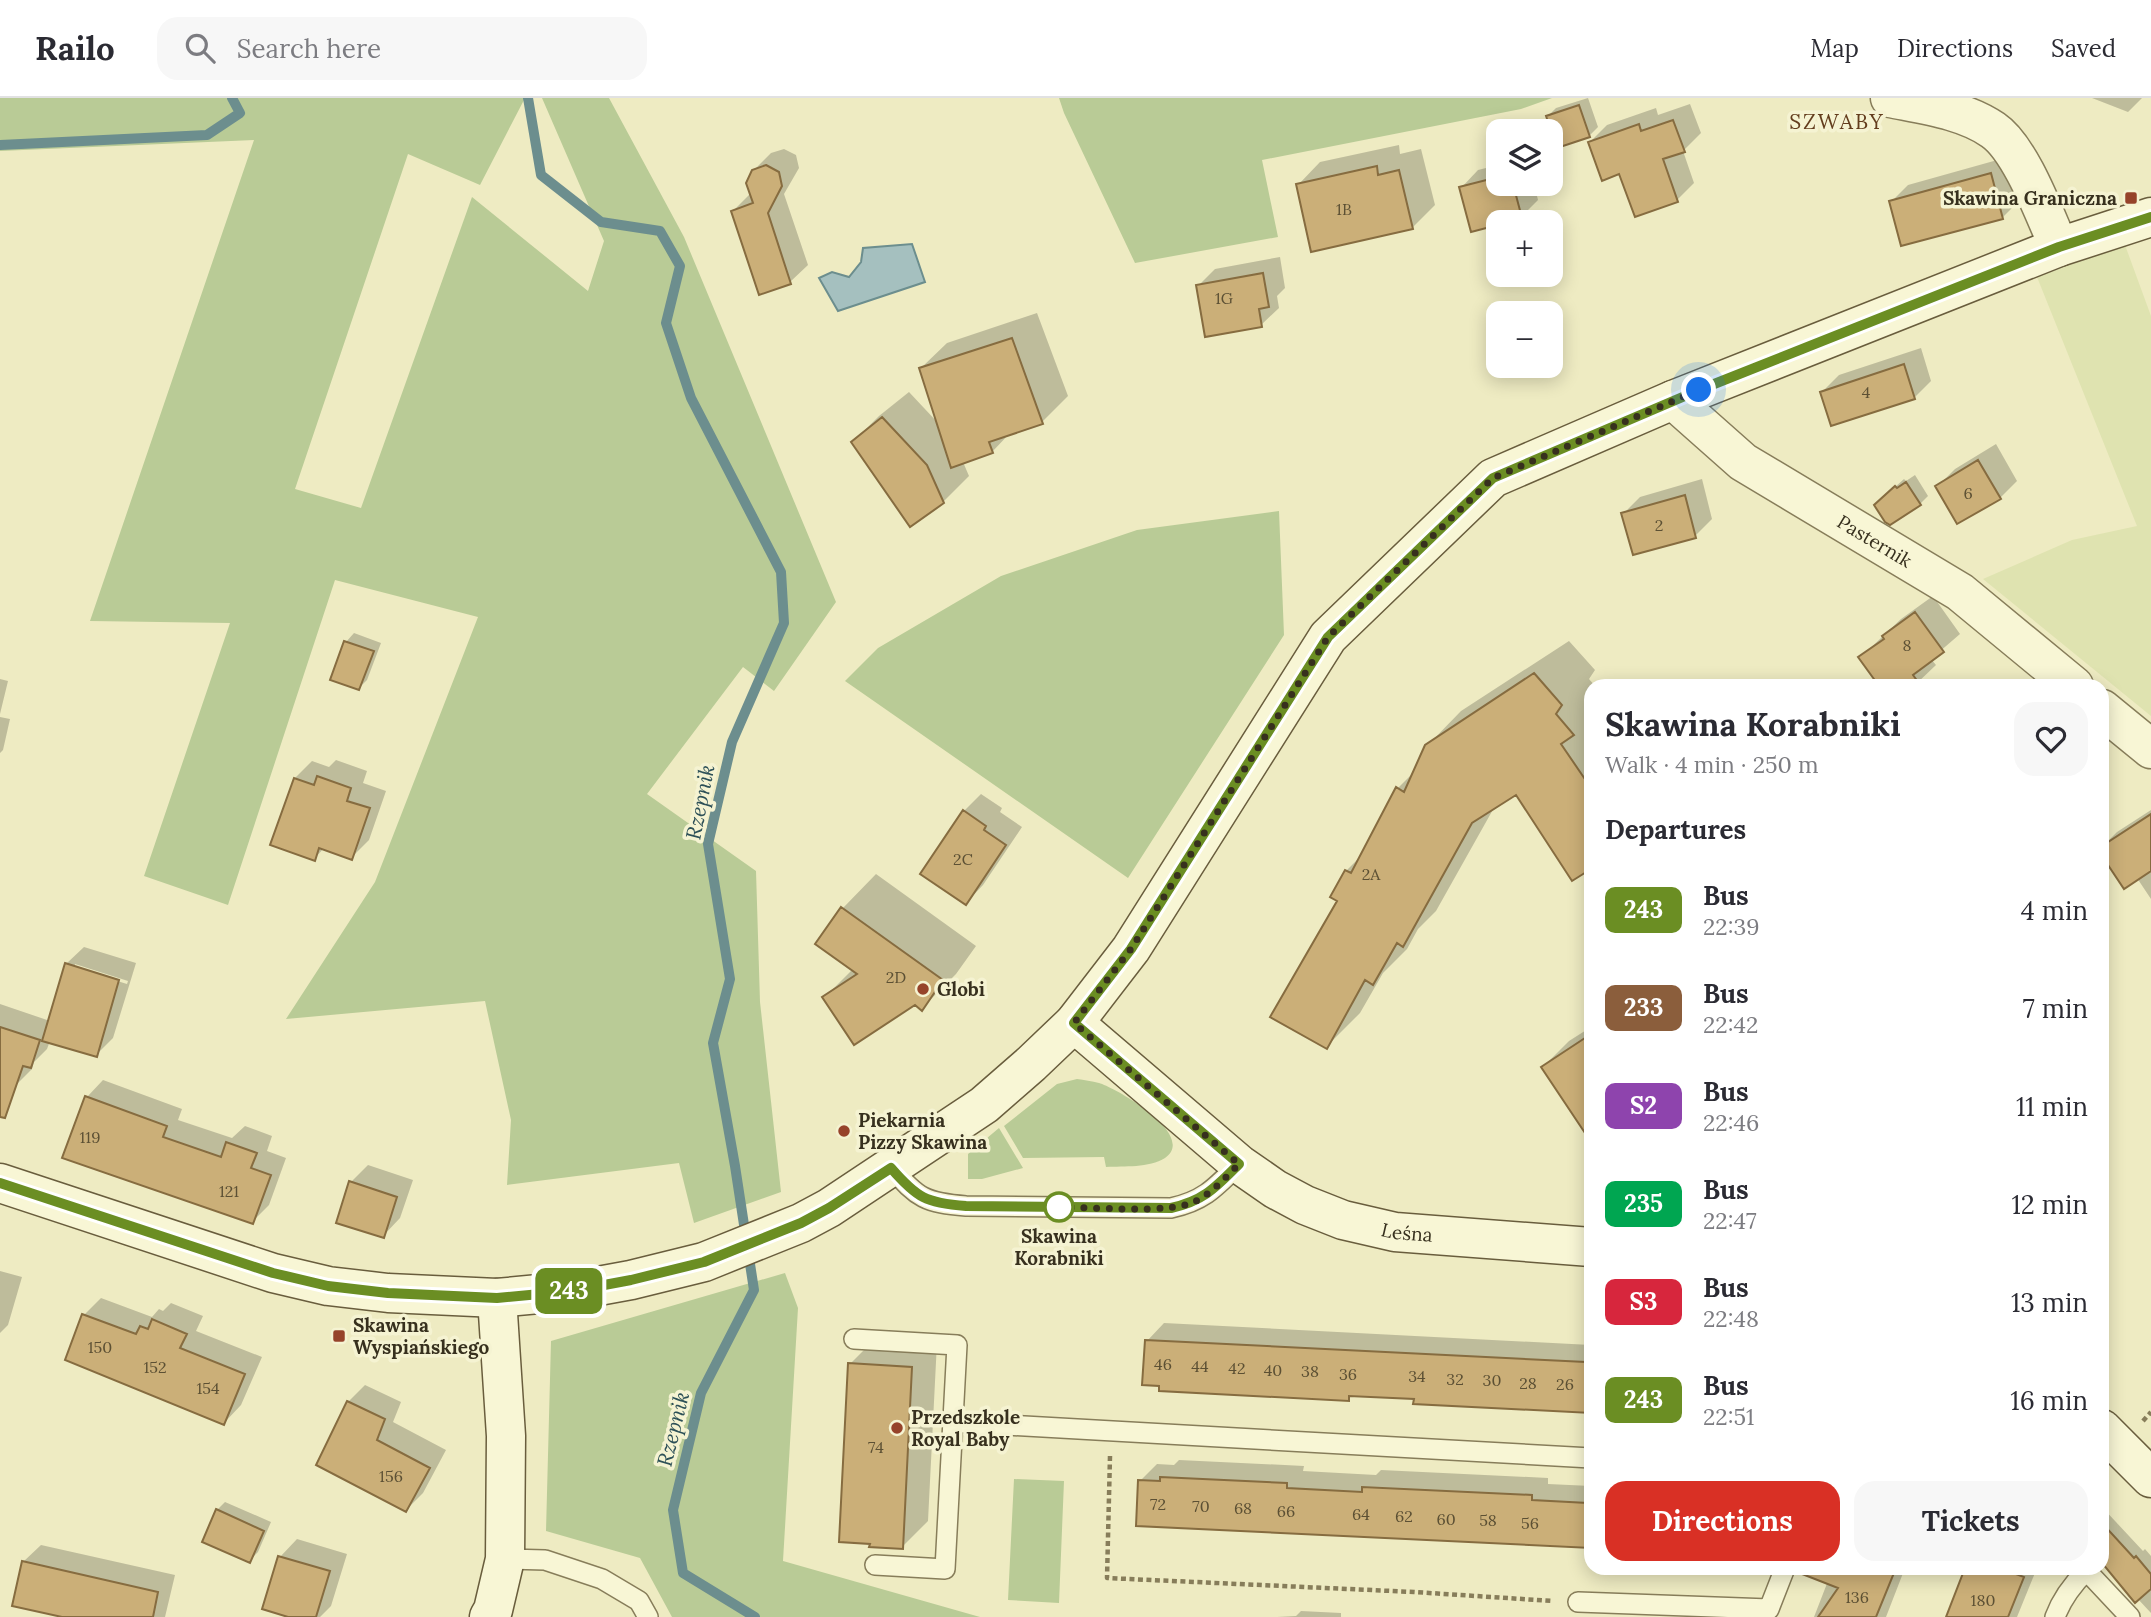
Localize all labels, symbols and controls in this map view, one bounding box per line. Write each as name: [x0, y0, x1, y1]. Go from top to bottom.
search box: [157, 17, 647, 80]
text: Railo: [35, 27, 115, 69]
icon: search: [181, 29, 219, 67]
text: Search here: [237, 32, 381, 65]
text: Map: [1810, 33, 1859, 64]
text: Directions: [1897, 33, 2013, 64]
text: Saved: [2051, 33, 2116, 64]
district label: SZWABY: [1789, 108, 1885, 135]
map controls: [1486, 119, 1563, 378]
button: layers: [1486, 119, 1563, 196]
place label: Skawina Graniczna: [1943, 186, 2117, 210]
marker: Skawina Graniczna: [2123, 190, 2139, 206]
house number: 1B: [1336, 199, 1352, 219]
button: +: [1486, 210, 1563, 287]
house number: 1G: [1215, 288, 1233, 308]
button: −: [1486, 301, 1563, 378]
your location: [1681, 372, 1716, 407]
house number: 4: [1862, 382, 1871, 402]
house number: 6: [1963, 483, 1973, 503]
street label: Pasternik: [1833, 509, 1917, 573]
house number: 2: [1655, 515, 1663, 535]
house number: 8: [1903, 635, 1912, 655]
button: heart: [2014, 702, 2088, 776]
text: Skawina Korabniki: [1605, 703, 1901, 745]
text: Walk · 4 min · 250 m: [1605, 750, 1818, 779]
water label: Rzepnik: [680, 762, 721, 842]
text: Departures: [1605, 813, 1746, 846]
house number: 2C: [953, 849, 973, 869]
house number: 2A: [1362, 864, 1381, 884]
text: Bus: [1703, 879, 1749, 912]
text: 243: [1624, 894, 1663, 925]
text: 4 min: [2021, 894, 2088, 927]
text: 22:39: [1703, 912, 1760, 941]
house number: 2D: [886, 967, 906, 987]
place label: Globi: [937, 977, 985, 1001]
text: Bus: [1703, 977, 1749, 1010]
marker: Globi: [915, 981, 931, 997]
text: 233: [1624, 992, 1663, 1023]
text: 7 min: [2023, 992, 2088, 1025]
text: 22:42: [1703, 1010, 1758, 1039]
text: Bus: [1703, 1075, 1749, 1108]
text: S2: [1630, 1090, 1657, 1121]
text: 11 min: [2016, 1090, 2088, 1123]
place label: Piekarnia Pizzy Skawina: [858, 1108, 987, 1154]
text: 22:46: [1703, 1108, 1759, 1137]
marker: Piekarnia Pizzy Skawina: [836, 1123, 852, 1139]
house number: 119: [80, 1127, 100, 1147]
text: Bus: [1703, 1173, 1749, 1206]
house number: 121: [219, 1181, 239, 1201]
text: 235: [1624, 1188, 1663, 1219]
text: 12 min: [2011, 1188, 2088, 1221]
marker: Skawina Korabniki: [1044, 1192, 1074, 1222]
text: 22:47: [1703, 1206, 1757, 1235]
street label: Leśna: [1379, 1217, 1434, 1247]
place label: Skawina Korabniki: [1014, 1224, 1104, 1270]
line badge: 243: [529, 1268, 609, 1314]
text: Bus: [1703, 1271, 1749, 1304]
text: 243: [549, 1275, 589, 1306]
text: S3: [1630, 1286, 1657, 1317]
text: 13 min: [2011, 1286, 2088, 1319]
text: 22:48: [1703, 1304, 1759, 1333]
place label: Skawina Wyspiańskiego: [353, 1313, 489, 1359]
marker: Skawina Wyspiańskiego: [331, 1328, 347, 1344]
house number: 150: [88, 1337, 112, 1357]
house number: 46: [1154, 1354, 1172, 1374]
house number: 44: [1191, 1356, 1209, 1376]
house number: 152: [143, 1357, 167, 1377]
house number: 42: [1228, 1358, 1246, 1378]
house number: 40: [1264, 1360, 1282, 1380]
house number: 38: [1301, 1361, 1319, 1381]
house number: 36: [1339, 1364, 1357, 1384]
house number: 34: [1408, 1366, 1426, 1386]
house number: 32: [1446, 1369, 1464, 1389]
text: Bus: [1703, 1369, 1749, 1402]
house number: 30: [1483, 1370, 1501, 1390]
house number: 28: [1519, 1373, 1537, 1393]
house number: 26: [1556, 1374, 1574, 1394]
house number: 154: [196, 1378, 220, 1398]
text: 243: [1624, 1384, 1663, 1415]
text: 16 min: [2010, 1384, 2088, 1417]
water label: Rzepnik: [651, 1389, 695, 1469]
text: 22:51: [1703, 1402, 1754, 1431]
place label: Przedszkole Royal Baby: [911, 1405, 1020, 1451]
marker: Przedszkole Royal Baby: [889, 1420, 905, 1436]
house number: 74: [868, 1437, 884, 1457]
house number: 156: [379, 1466, 403, 1486]
button: Directions: [1605, 1481, 1840, 1561]
button: Tickets: [1854, 1481, 2088, 1561]
house number: 72: [1150, 1494, 1166, 1514]
house number: 70: [1192, 1496, 1210, 1516]
house number: 68: [1234, 1498, 1252, 1518]
house number: 66: [1277, 1501, 1295, 1521]
house number: 64: [1352, 1504, 1370, 1524]
house number: 62: [1395, 1506, 1413, 1526]
house number: 60: [1436, 1509, 1456, 1529]
house number: 58: [1479, 1510, 1497, 1530]
house number: 56: [1521, 1513, 1539, 1533]
house number: 136: [1845, 1587, 1869, 1607]
house number: 180: [1971, 1590, 1995, 1610]

